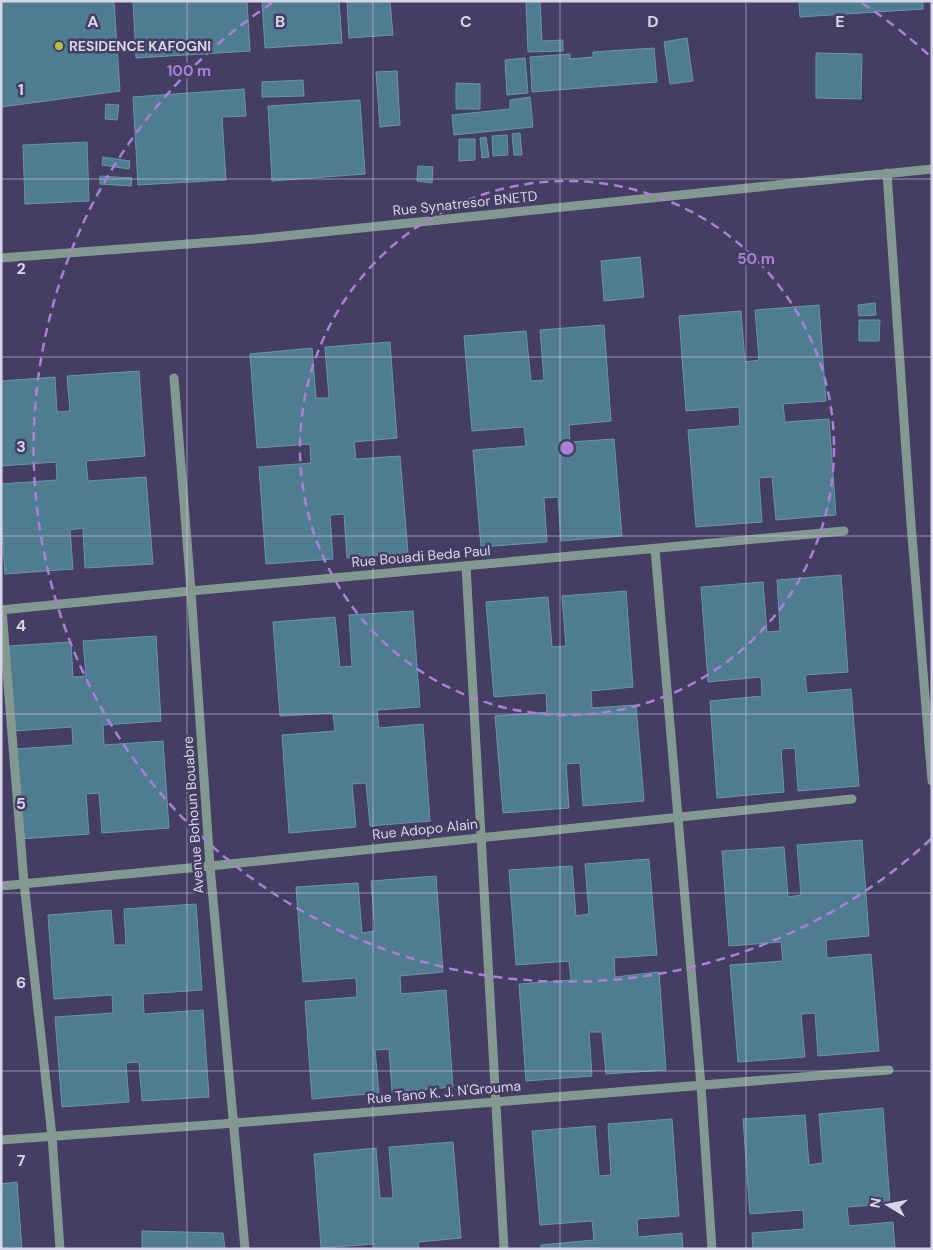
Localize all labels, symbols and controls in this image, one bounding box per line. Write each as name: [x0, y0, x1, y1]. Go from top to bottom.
text: A: [87, 11, 99, 32]
text: B: [275, 11, 285, 32]
text: C: [460, 11, 472, 32]
text: D: [647, 11, 659, 32]
text: E: [835, 11, 845, 32]
place label: RESIDENCE KAFOGNI: [69, 37, 211, 55]
marker: RESIDENCE KAFOGNI: [53, 40, 65, 52]
text: 100 m: [167, 61, 211, 81]
text: 1: [18, 79, 24, 100]
street label: Rue Synatresor BNETD: [392, 186, 538, 220]
text: 50 m: [737, 249, 775, 269]
text: 2: [16, 258, 26, 279]
text: 3: [16, 436, 26, 457]
centre of rings: [558, 439, 576, 457]
street label: Rue Bouadi Beda Paul: [351, 541, 491, 571]
text: 4: [16, 615, 26, 636]
street label: Avenue Bohoun Bouabre: [179, 735, 207, 895]
text: 5: [16, 793, 26, 814]
street label: Rue Adopo Alain: [371, 814, 479, 844]
text: 6: [16, 972, 26, 993]
street label: Rue Tano K. J. N'Grouma: [366, 1076, 522, 1108]
text: 7: [17, 1150, 26, 1171]
north arrow: [863, 1180, 913, 1230]
text: N: [865, 1196, 885, 1209]

